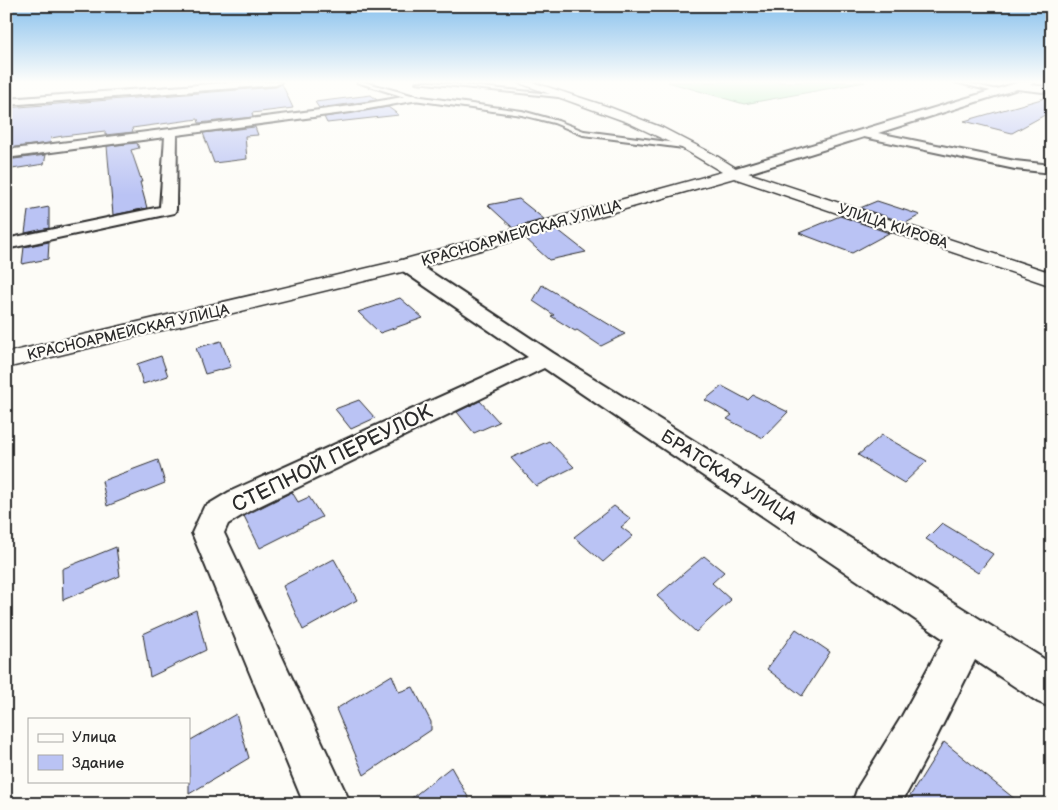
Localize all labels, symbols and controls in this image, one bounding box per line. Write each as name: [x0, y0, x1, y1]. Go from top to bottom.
street label: КРАСНОАРМЕЙСКАЯ УЛИЦА: [419, 196, 624, 271]
street label: УЛИЦА КИРОВА: [835, 200, 951, 254]
street label: КРАСНОАРМЕЙСКАЯ УЛИЦА: [25, 300, 232, 365]
street label: СТЕПНОЙ ПЕРЕУЛОК: [228, 399, 437, 518]
street label: БРАТСКАЯ УЛИЦА: [657, 426, 801, 529]
legend: [28, 718, 190, 782]
text: Улица: [72, 728, 117, 747]
text: Здание: [72, 754, 124, 773]

